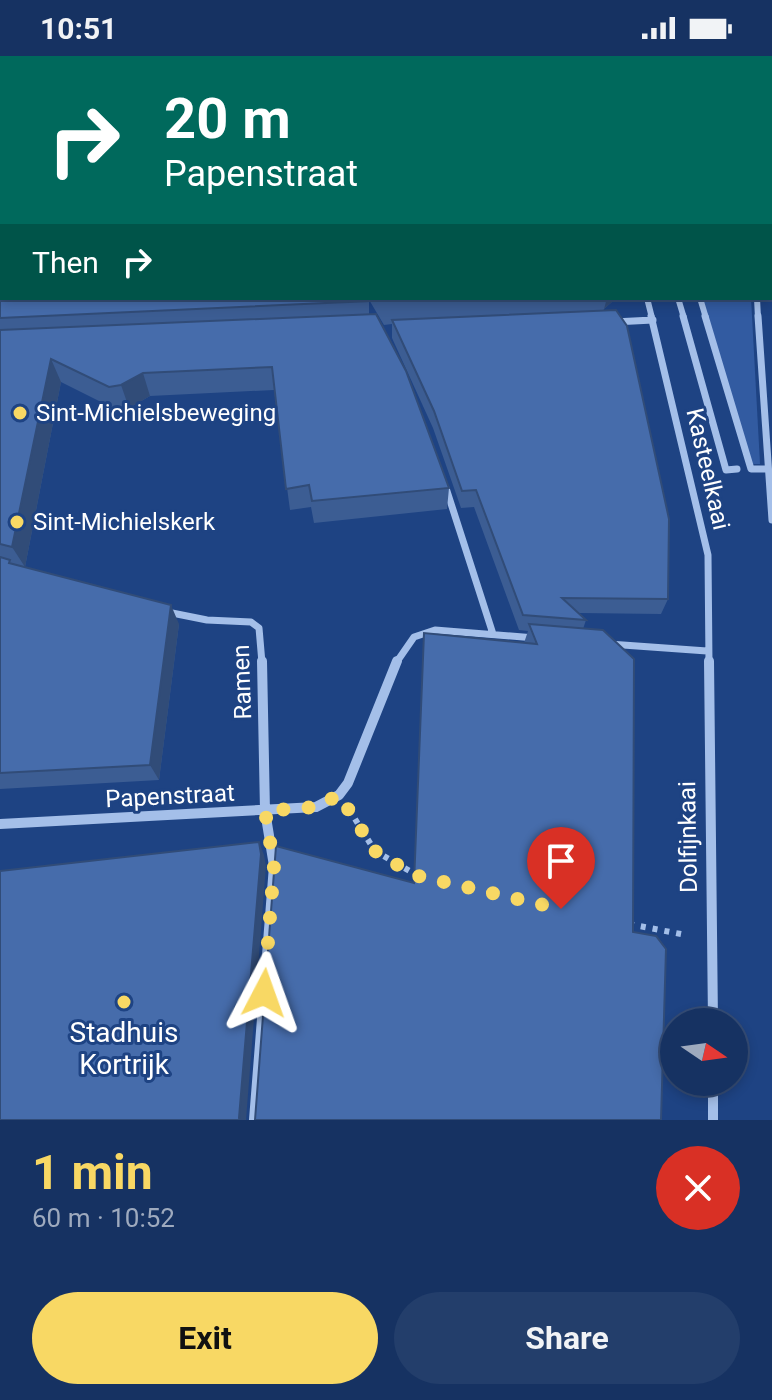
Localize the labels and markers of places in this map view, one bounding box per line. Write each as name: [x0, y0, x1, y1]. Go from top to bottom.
place label: Sint-Michielsbeweging: [36, 399, 276, 427]
marker: Sint-Michielsbeweging: [11, 404, 29, 422]
place label: Sint-Michielskerk: [33, 508, 216, 536]
marker: Sint-Michielskerk: [8, 513, 26, 531]
pin: [527, 827, 595, 909]
marker: Stadhuis Kortrijk: [115, 993, 133, 1011]
place label: Stadhuis Kortrijk: [70, 1016, 178, 1081]

